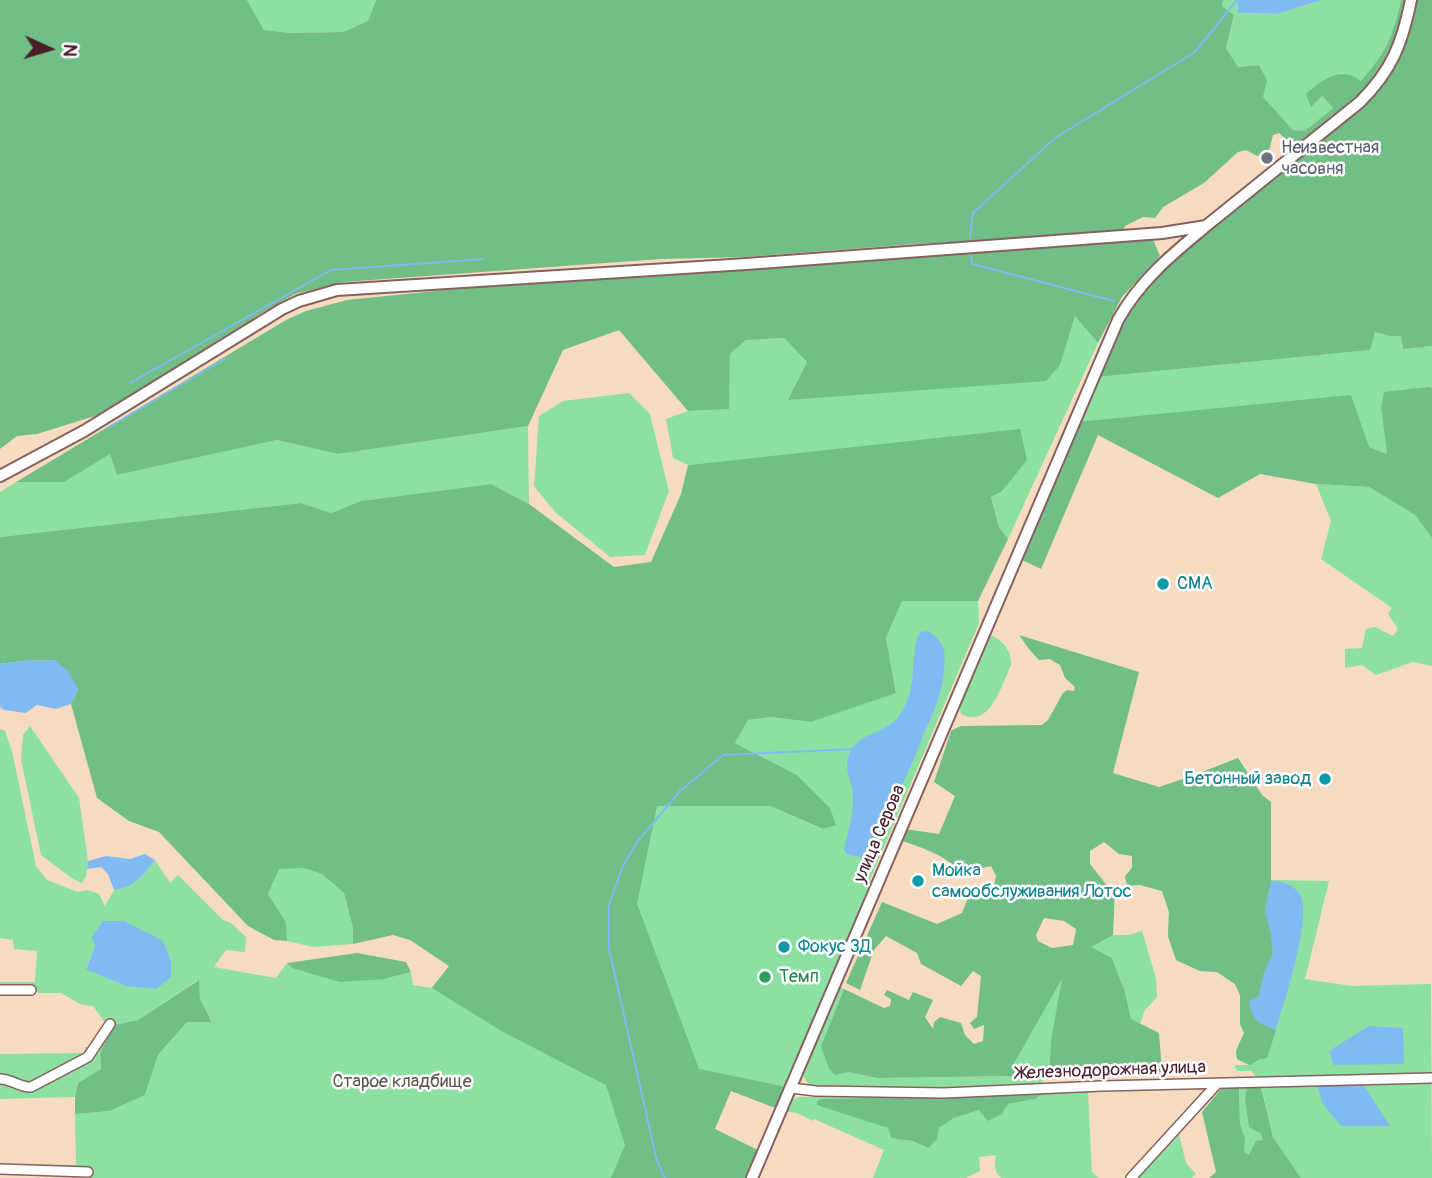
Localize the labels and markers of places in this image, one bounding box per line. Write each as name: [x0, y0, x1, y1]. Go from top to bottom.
place label: Неизвестная часовня: [1281, 137, 1379, 180]
marker: Неизвестная часовня: [1259, 150, 1275, 166]
place label: CMA: [1177, 573, 1213, 595]
marker: CMA: [1155, 576, 1171, 592]
place label: Бетонный завод: [1184, 768, 1311, 790]
marker: Бетонный завод: [1317, 771, 1333, 787]
place label: Мойка самообслуживания Лотос: [932, 860, 1132, 903]
marker: Мойка самообслуживания Лотос: [910, 873, 926, 889]
place label: Фокус 3Д: [798, 936, 871, 958]
marker: Фокус 3Д: [776, 939, 792, 955]
place label: Темп: [779, 966, 819, 988]
marker: Темп: [757, 969, 773, 985]

